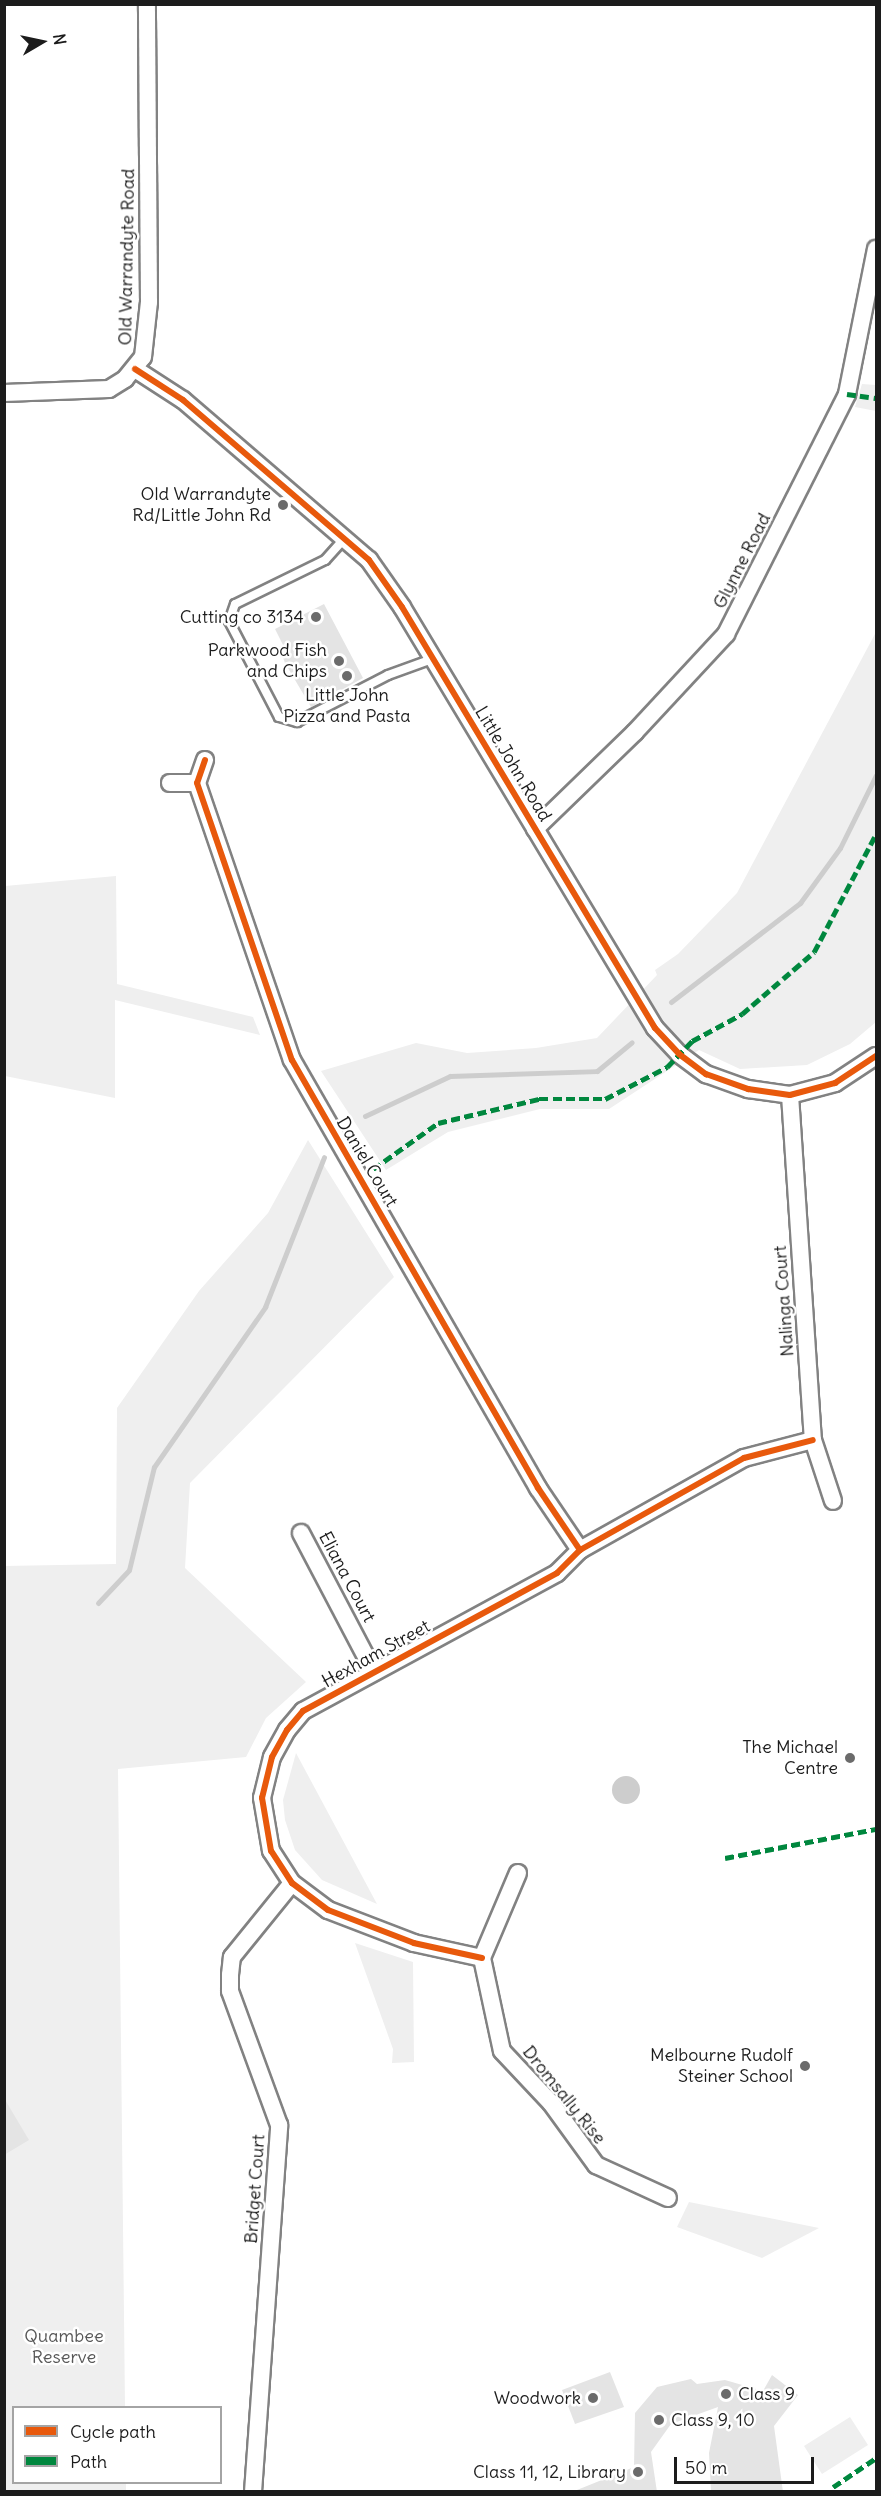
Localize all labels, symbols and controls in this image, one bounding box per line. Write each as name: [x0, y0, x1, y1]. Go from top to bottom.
north arrow: [12, 12, 72, 72]
text: N: [49, 32, 71, 46]
street label: Old Warrandyte Road: [115, 168, 139, 346]
place label: Old Warrandyte Rd/Little John Rd: [132, 484, 271, 526]
marker: Old Warrandyte Rd/Little John Rd: [276, 498, 290, 512]
street label: Glynne Road: [709, 510, 775, 612]
place label: Cutting co 3134: [180, 606, 304, 628]
marker: Cutting co 3134: [309, 610, 323, 624]
place label: Parkwood Fish and Chips: [208, 640, 327, 682]
marker: Parkwood Fish and Chips: [332, 654, 346, 668]
marker: Little John Pizza and Pasta: [340, 669, 354, 683]
place label: Little John Pizza and Pasta: [283, 685, 411, 728]
street label: Little John Road: [470, 703, 556, 825]
street label: Daniel Court: [332, 1113, 402, 1211]
street label: Nalinga Court: [769, 1245, 799, 1357]
street label: Eliana Court: [314, 1528, 380, 1626]
street label: Hexham Street: [318, 1615, 434, 1693]
place label: The Michael Centre: [742, 1737, 838, 1780]
marker: The Michael Centre: [843, 1751, 857, 1765]
street label: Dromsally Rise: [518, 2041, 610, 2149]
place label: Melbourne Rudolf Steiner School: [650, 2045, 793, 2088]
marker: Melbourne Rudolf Steiner School: [798, 2059, 812, 2073]
street label: Bridget Court: [240, 2134, 270, 2244]
park label: Quambee Reserve: [24, 2326, 104, 2368]
place label: Class 9: [738, 2383, 795, 2405]
place label: Woodwork: [494, 2387, 581, 2409]
marker: Class 9: [719, 2387, 733, 2401]
marker: Woodwork: [586, 2391, 600, 2405]
legend: [12, 2406, 222, 2484]
place label: Class 9, 10: [671, 2409, 755, 2431]
marker: Class 9, 10: [652, 2413, 666, 2427]
text: Cycle path: [70, 2420, 156, 2443]
scale bar: [677, 2445, 816, 2483]
text: Path: [70, 2450, 107, 2473]
text: 50 m: [685, 2456, 727, 2479]
place label: Class 11, 12, Library: [473, 2461, 626, 2483]
marker: Class 11, 12, Library: [631, 2465, 645, 2479]

